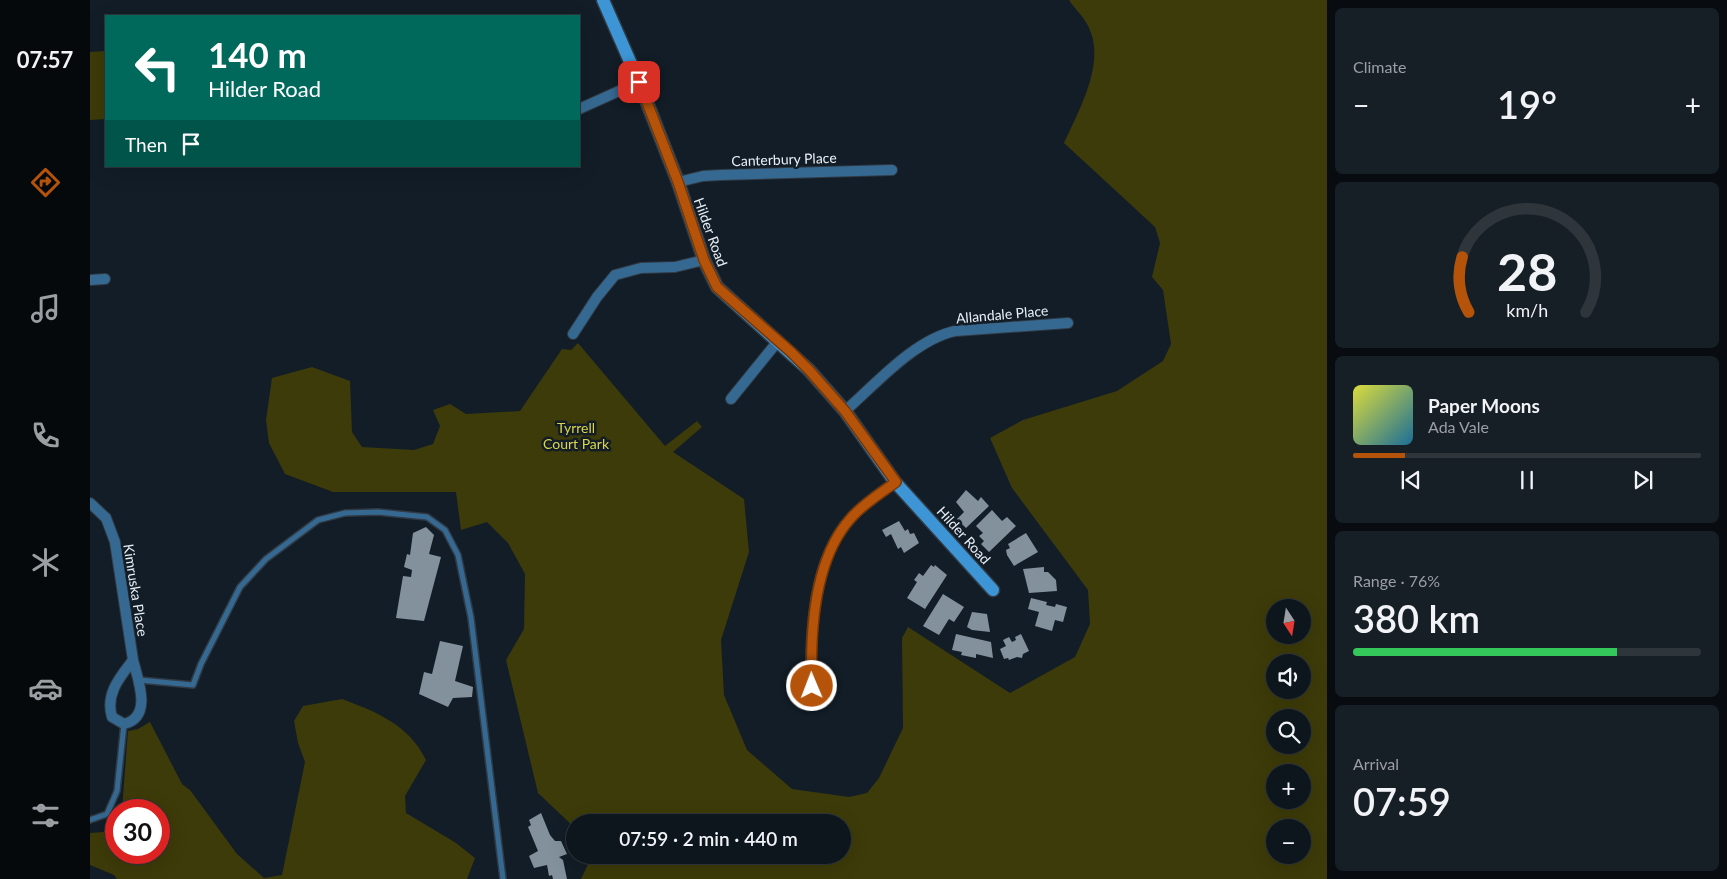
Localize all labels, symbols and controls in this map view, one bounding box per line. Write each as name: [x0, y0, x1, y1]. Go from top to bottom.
text: 140 m: [208, 33, 307, 75]
icon: left: [125, 35, 190, 100]
text: 07:57: [17, 46, 73, 73]
text: Climate: [1353, 57, 1406, 76]
pin: [618, 61, 660, 103]
icon: arrive: [625, 68, 653, 96]
text: Hilder Road: [208, 75, 321, 102]
text: 19°: [1497, 81, 1557, 127]
text: −: [1353, 88, 1369, 122]
text: +: [1685, 88, 1701, 122]
icon: arrive: [177, 130, 205, 158]
text: Then: [125, 133, 167, 156]
street label: Canterbury Place: [731, 149, 837, 169]
icon: directions: [28, 165, 63, 200]
street label: Hilder Road: [691, 195, 731, 269]
text: 28: [1497, 240, 1557, 302]
icon: music: [28, 291, 63, 326]
text: km/h: [1506, 299, 1548, 321]
street label: Allandale Place: [955, 302, 1049, 326]
text: Paper Moons: [1428, 394, 1540, 417]
text: Ada Vale: [1428, 417, 1489, 436]
icon: phone: [28, 418, 63, 453]
park label: Tyrrell Court Park: [543, 419, 610, 452]
icon: previous: [1397, 466, 1425, 494]
icon: pause: [1513, 466, 1541, 494]
icon: next: [1629, 466, 1657, 494]
street label: Hilder Road: [934, 503, 994, 567]
street label: Kimruska Place: [120, 543, 152, 637]
icon: climate: [28, 545, 63, 580]
text: Range · 76%: [1353, 571, 1440, 590]
text: 380 km: [1353, 595, 1480, 641]
north arrow: [1266, 599, 1311, 644]
map controls: [1266, 599, 1311, 864]
button: sound: [1266, 654, 1311, 699]
position arrow: [785, 659, 837, 711]
icon: car: [28, 671, 63, 706]
button: search: [1266, 709, 1311, 754]
text: Arrival: [1353, 754, 1399, 773]
button: +: [1266, 764, 1311, 809]
text: 07:59: [1353, 778, 1451, 824]
icon: filters: [28, 798, 63, 833]
speed limit sign: 30: [105, 799, 170, 864]
button: −: [1266, 819, 1311, 864]
text: 07:59 · 2 min · 440 m: [619, 827, 798, 850]

